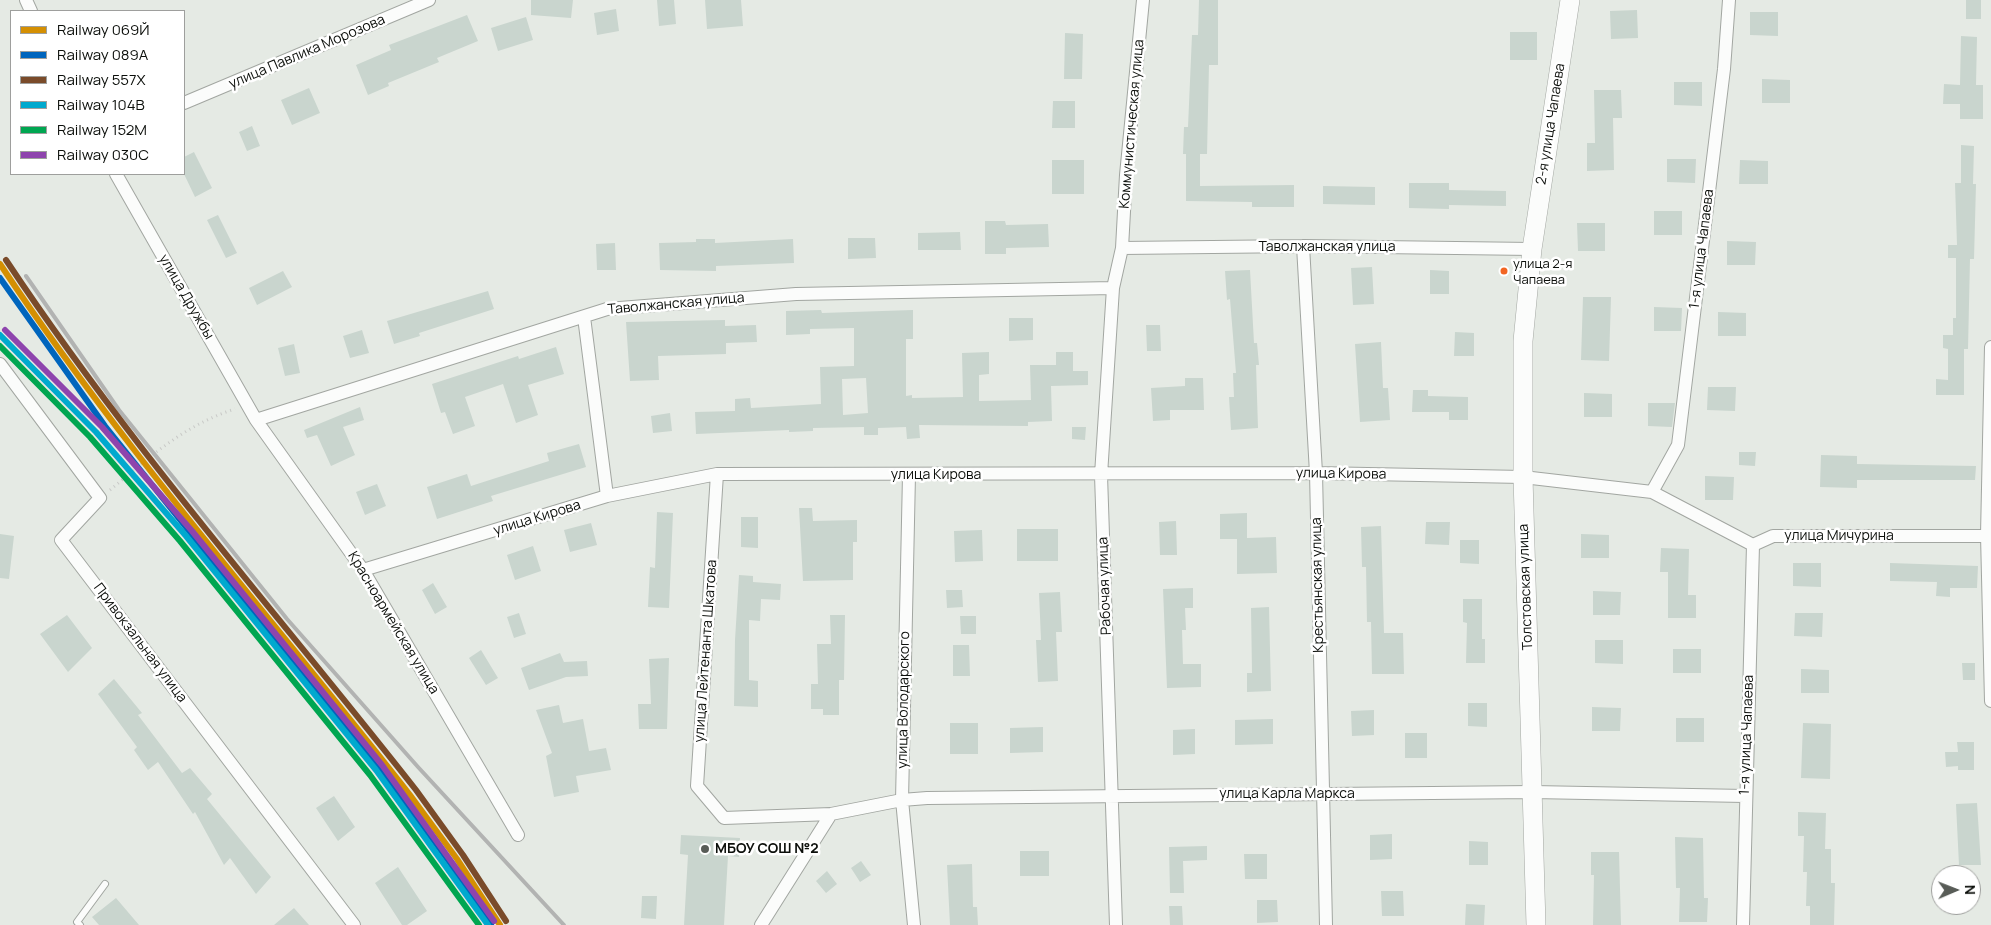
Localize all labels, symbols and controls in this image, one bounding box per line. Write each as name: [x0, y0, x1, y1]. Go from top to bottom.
legend: [10, 10, 185, 175]
street label: улица Павлика Морозова: [226, 11, 388, 93]
text: Railway 069Й: [57, 19, 150, 40]
street label: Коммунистическая улица: [1116, 39, 1148, 209]
text: Railway 089А: [57, 44, 148, 65]
street label: 2-я улица Чапаева: [1533, 62, 1569, 186]
text: Railway 557Х: [57, 69, 146, 90]
text: Railway 104В: [57, 94, 145, 115]
text: Railway 152М: [57, 119, 147, 140]
text: Railway 030C: [57, 144, 149, 165]
street label: 1-я улица Чапаева: [1686, 188, 1718, 310]
street label: Таволжанская улица: [1258, 239, 1396, 255]
street label: улица Дружбы: [155, 251, 217, 343]
place label: улица 2-я Чапаева: [1513, 256, 1572, 287]
marker: улица 2-я Чапаева: [1499, 266, 1509, 276]
street label: Таволжанская улица: [607, 290, 745, 318]
street label: улица Кирова: [1296, 465, 1386, 483]
street label: улица Кирова: [891, 467, 981, 483]
street label: улица Кирова: [491, 497, 583, 539]
street label: Крестьянская улица: [1308, 517, 1328, 653]
street label: Толстовская улица: [1515, 524, 1537, 650]
street label: улица Мичурина: [1784, 528, 1894, 544]
street label: Рабочая улица: [1095, 537, 1115, 635]
street label: Красноармейская улица: [344, 549, 442, 697]
street label: улица Лейтенанта Шкатова: [691, 559, 721, 743]
street label: Привокзальная улица: [90, 580, 190, 706]
street label: улица Володарского: [894, 631, 914, 769]
street label: 1-я улица Чапаева: [1737, 675, 1757, 795]
street label: улица Карла Маркса: [1219, 786, 1355, 802]
place label: МБОУ СОШ №2: [715, 841, 818, 857]
marker: МБОУ СОШ №2: [699, 843, 711, 855]
north arrow: [1931, 865, 1981, 915]
text: N: [1961, 885, 1980, 895]

